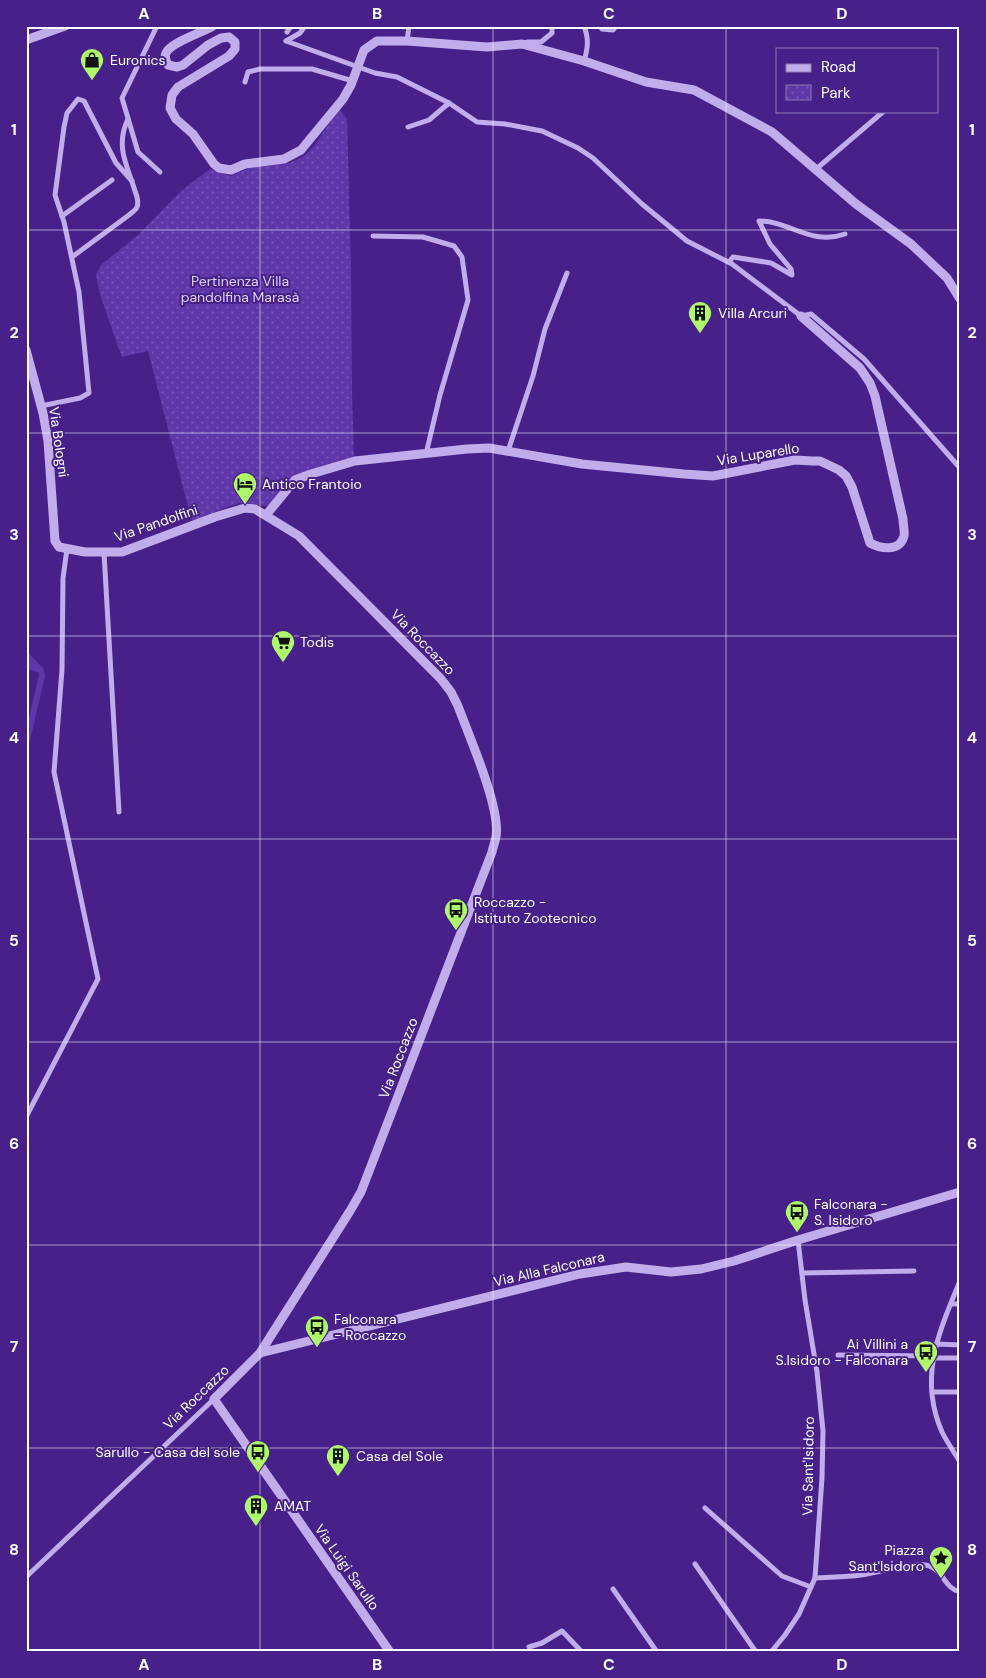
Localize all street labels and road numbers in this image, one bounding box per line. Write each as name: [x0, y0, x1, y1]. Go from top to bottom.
street label: Via Bologni: [45, 406, 73, 478]
street label: Via Luparello: [715, 439, 801, 469]
street label: Via Pandolfini: [112, 500, 200, 546]
street label: Via Roccazzo: [387, 605, 459, 679]
street label: Via Roccazzo: [374, 1015, 422, 1101]
street label: Via Alla Falconara: [492, 1247, 606, 1291]
street label: Via Roccazzo: [159, 1361, 233, 1433]
street label: Via Sant'Isidoro: [798, 1416, 818, 1516]
street label: Via Luigi Sarullo: [311, 1520, 383, 1614]

